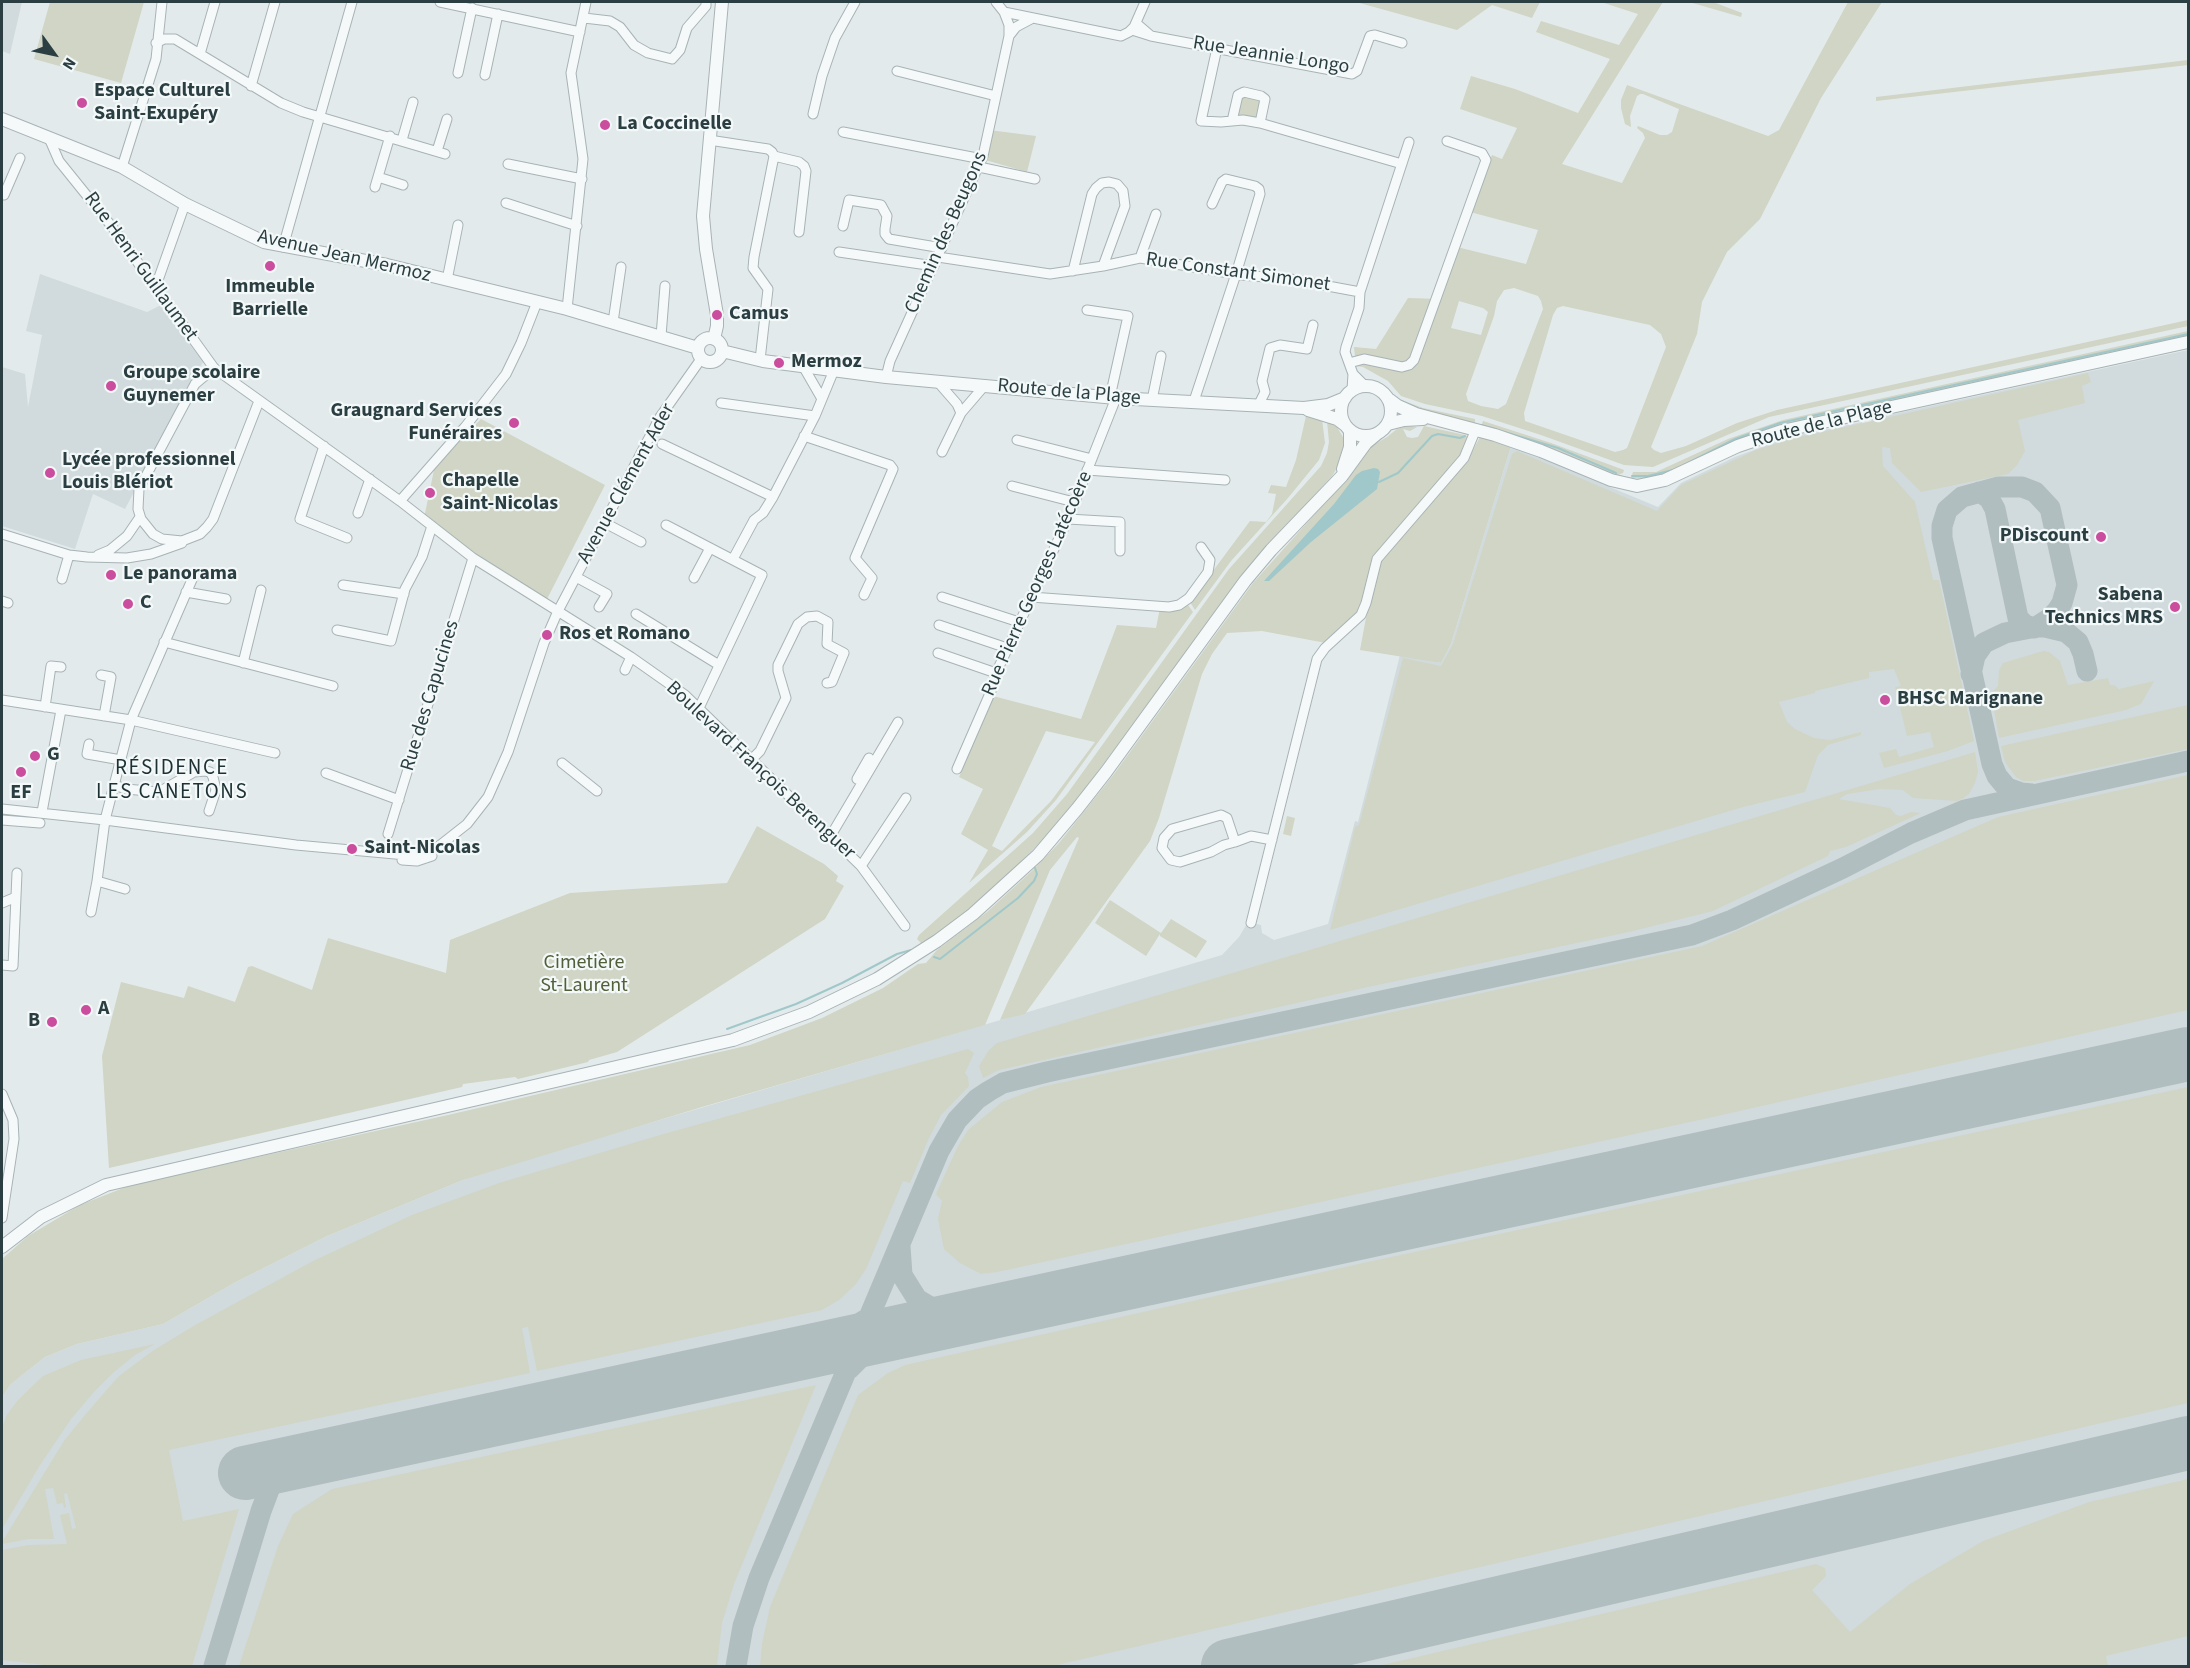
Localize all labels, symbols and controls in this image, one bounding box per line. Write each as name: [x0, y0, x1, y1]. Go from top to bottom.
north arrow: [24, 24, 84, 84]
street label: Rue Jeannie Longo: [1191, 32, 1351, 80]
text: N: [57, 53, 81, 74]
place label: Espace Culturel Saint-Exupéry: [94, 80, 230, 127]
marker: Espace Culturel Saint-Exupéry: [75, 96, 89, 110]
place label: La Coccinelle: [617, 113, 732, 137]
marker: La Coccinelle: [598, 118, 612, 132]
street label: Chemin des Beugons: [901, 148, 993, 318]
street label: Rue Henri Guillaumet: [78, 188, 202, 346]
street label: Avenue Jean Mermoz: [255, 225, 433, 289]
street label: Rue Constant Simonet: [1144, 248, 1332, 298]
marker: Immeuble Barrielle: [263, 259, 277, 273]
place label: Immeuble Barrielle: [225, 276, 315, 323]
place label: Camus: [729, 303, 789, 327]
marker: Camus: [710, 308, 724, 322]
place label: Mermoz: [791, 351, 862, 375]
marker: Mermoz: [772, 356, 786, 370]
place label: Groupe scolaire Guynemer: [123, 362, 260, 409]
street label: Route de la Plage: [996, 375, 1142, 411]
marker: Groupe scolaire Guynemer: [104, 379, 118, 393]
street label: Route de la Plage: [1749, 396, 1895, 454]
place label: Graugnard Services Funéraires: [330, 400, 502, 447]
street label: Avenue Clément Ader: [573, 400, 681, 568]
marker: Graugnard Services Funéraires: [507, 416, 521, 430]
place label: Lycée professionnel Louis Blériot: [62, 449, 236, 496]
marker: Lycée professionnel Louis Blériot: [43, 466, 57, 480]
street label: Rue Pierre Georges Latécoère: [977, 468, 1099, 700]
place label: Chapelle Saint-Nicolas: [442, 470, 558, 517]
marker: Chapelle Saint-Nicolas: [423, 486, 437, 500]
place label: PDiscount: [2000, 525, 2089, 549]
marker: PDiscount: [2094, 530, 2108, 544]
place label: Le panorama: [123, 563, 237, 587]
marker: Le panorama: [104, 568, 118, 582]
place label: Sabena Technics MRS: [2045, 584, 2163, 631]
place label: C: [140, 592, 152, 616]
marker: C: [121, 597, 135, 611]
marker: Sabena Technics MRS: [2168, 600, 2182, 614]
street label: Rue des Capucines: [397, 618, 465, 774]
place label: Ros et Romano: [559, 623, 690, 647]
marker: Ros et Romano: [540, 628, 554, 642]
street label: Boulevard François Berenguer: [660, 677, 860, 865]
place label: BHSC Marignane: [1897, 688, 2043, 712]
marker: BHSC Marignane: [1878, 693, 1892, 707]
place label: G: [47, 744, 60, 768]
marker: G: [28, 749, 42, 763]
district label: RÉSIDENCE LES CANETONS: [96, 756, 248, 806]
marker: EF: [14, 765, 28, 779]
place label: EF: [10, 782, 32, 806]
place label: Saint-Nicolas: [364, 837, 480, 861]
marker: Saint-Nicolas: [345, 842, 359, 856]
park label: Cimetière St-Laurent: [540, 952, 628, 999]
place label: A: [98, 998, 109, 1022]
marker: A: [79, 1003, 93, 1017]
place label: B: [28, 1010, 40, 1034]
marker: B: [45, 1015, 59, 1029]

